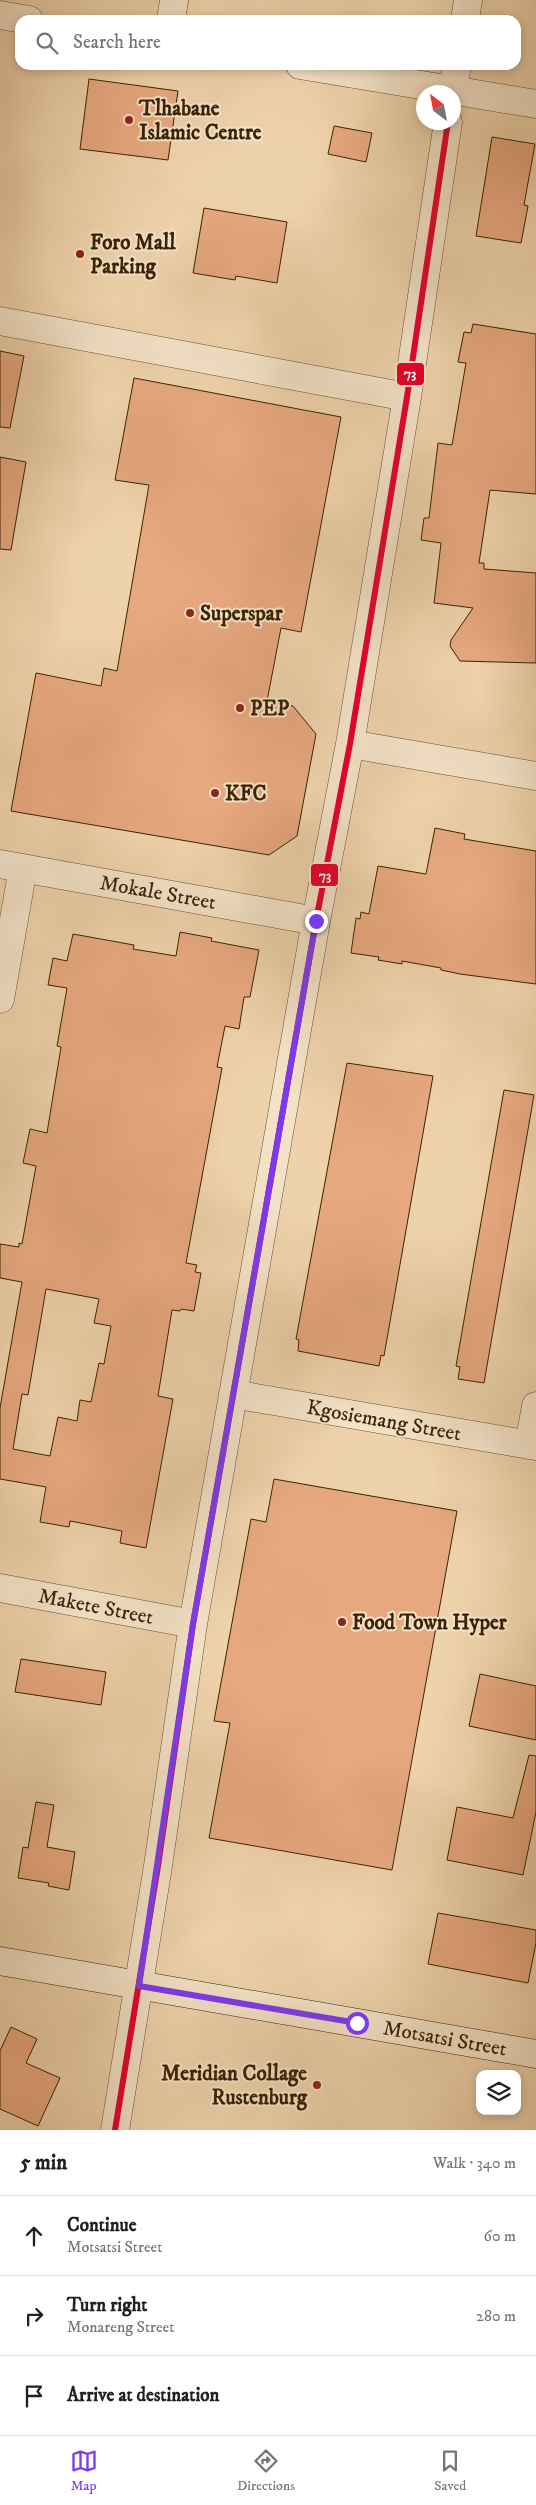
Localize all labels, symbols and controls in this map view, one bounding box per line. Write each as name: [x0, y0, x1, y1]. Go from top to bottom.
search box: [15, 15, 521, 70]
icon: search: [33, 29, 61, 57]
text: Search here: [73, 31, 161, 54]
north arrow: [416, 85, 461, 130]
place label: Tlhabane Islamic Centre: [138, 96, 262, 146]
marker: Tlhabane Islamic Centre: [123, 114, 135, 126]
place label: Foro Mall Parking: [90, 230, 176, 280]
marker: Foro Mall Parking: [74, 248, 86, 260]
line badge: 73: [396, 362, 425, 386]
text: 73: [404, 365, 416, 383]
place label: Superspar: [200, 601, 284, 627]
marker: Superspar: [184, 607, 196, 619]
place label: PEP: [250, 696, 290, 722]
marker: PEP: [234, 702, 246, 714]
place label: KFC: [225, 781, 267, 807]
marker: KFC: [209, 787, 221, 799]
line badge: 73: [310, 863, 339, 887]
text: 73: [319, 867, 331, 885]
street label: Mokale Street: [98, 870, 218, 916]
route end: [305, 910, 328, 933]
street label: Kgosiemang Street: [305, 1395, 463, 1447]
street label: Makete Street: [36, 1583, 156, 1631]
place label: Food Town Hyper: [352, 1610, 508, 1636]
marker: Food Town Hyper: [336, 1616, 348, 1628]
route start: [346, 2012, 369, 2035]
street label: Motsatsi Street: [381, 2015, 509, 2063]
place label: Meridian Collage Rustenburg: [161, 2061, 308, 2111]
map controls: [476, 2070, 521, 2115]
button: layers: [476, 2070, 521, 2115]
marker: Meridian Collage Rustenburg: [311, 2079, 323, 2091]
text: 5 min: [20, 2150, 67, 2176]
text: Walk · 340 m: [433, 2153, 516, 2173]
text: Continue: [67, 2214, 137, 2237]
icon: ahead: [20, 2222, 48, 2250]
text: 60 m: [484, 2226, 516, 2246]
text: Motsatsi Street: [67, 2237, 162, 2257]
text: Turn right: [67, 2294, 147, 2317]
icon: right: [20, 2302, 48, 2330]
text: 280 m: [476, 2306, 516, 2326]
text: Monareng Street: [67, 2317, 174, 2337]
icon: arrive: [20, 2382, 48, 2410]
text: Arrive at destination: [67, 2384, 219, 2407]
tab: Map: [70, 2447, 98, 2495]
tab: Directions: [237, 2447, 295, 2495]
tab: Saved: [434, 2447, 466, 2495]

